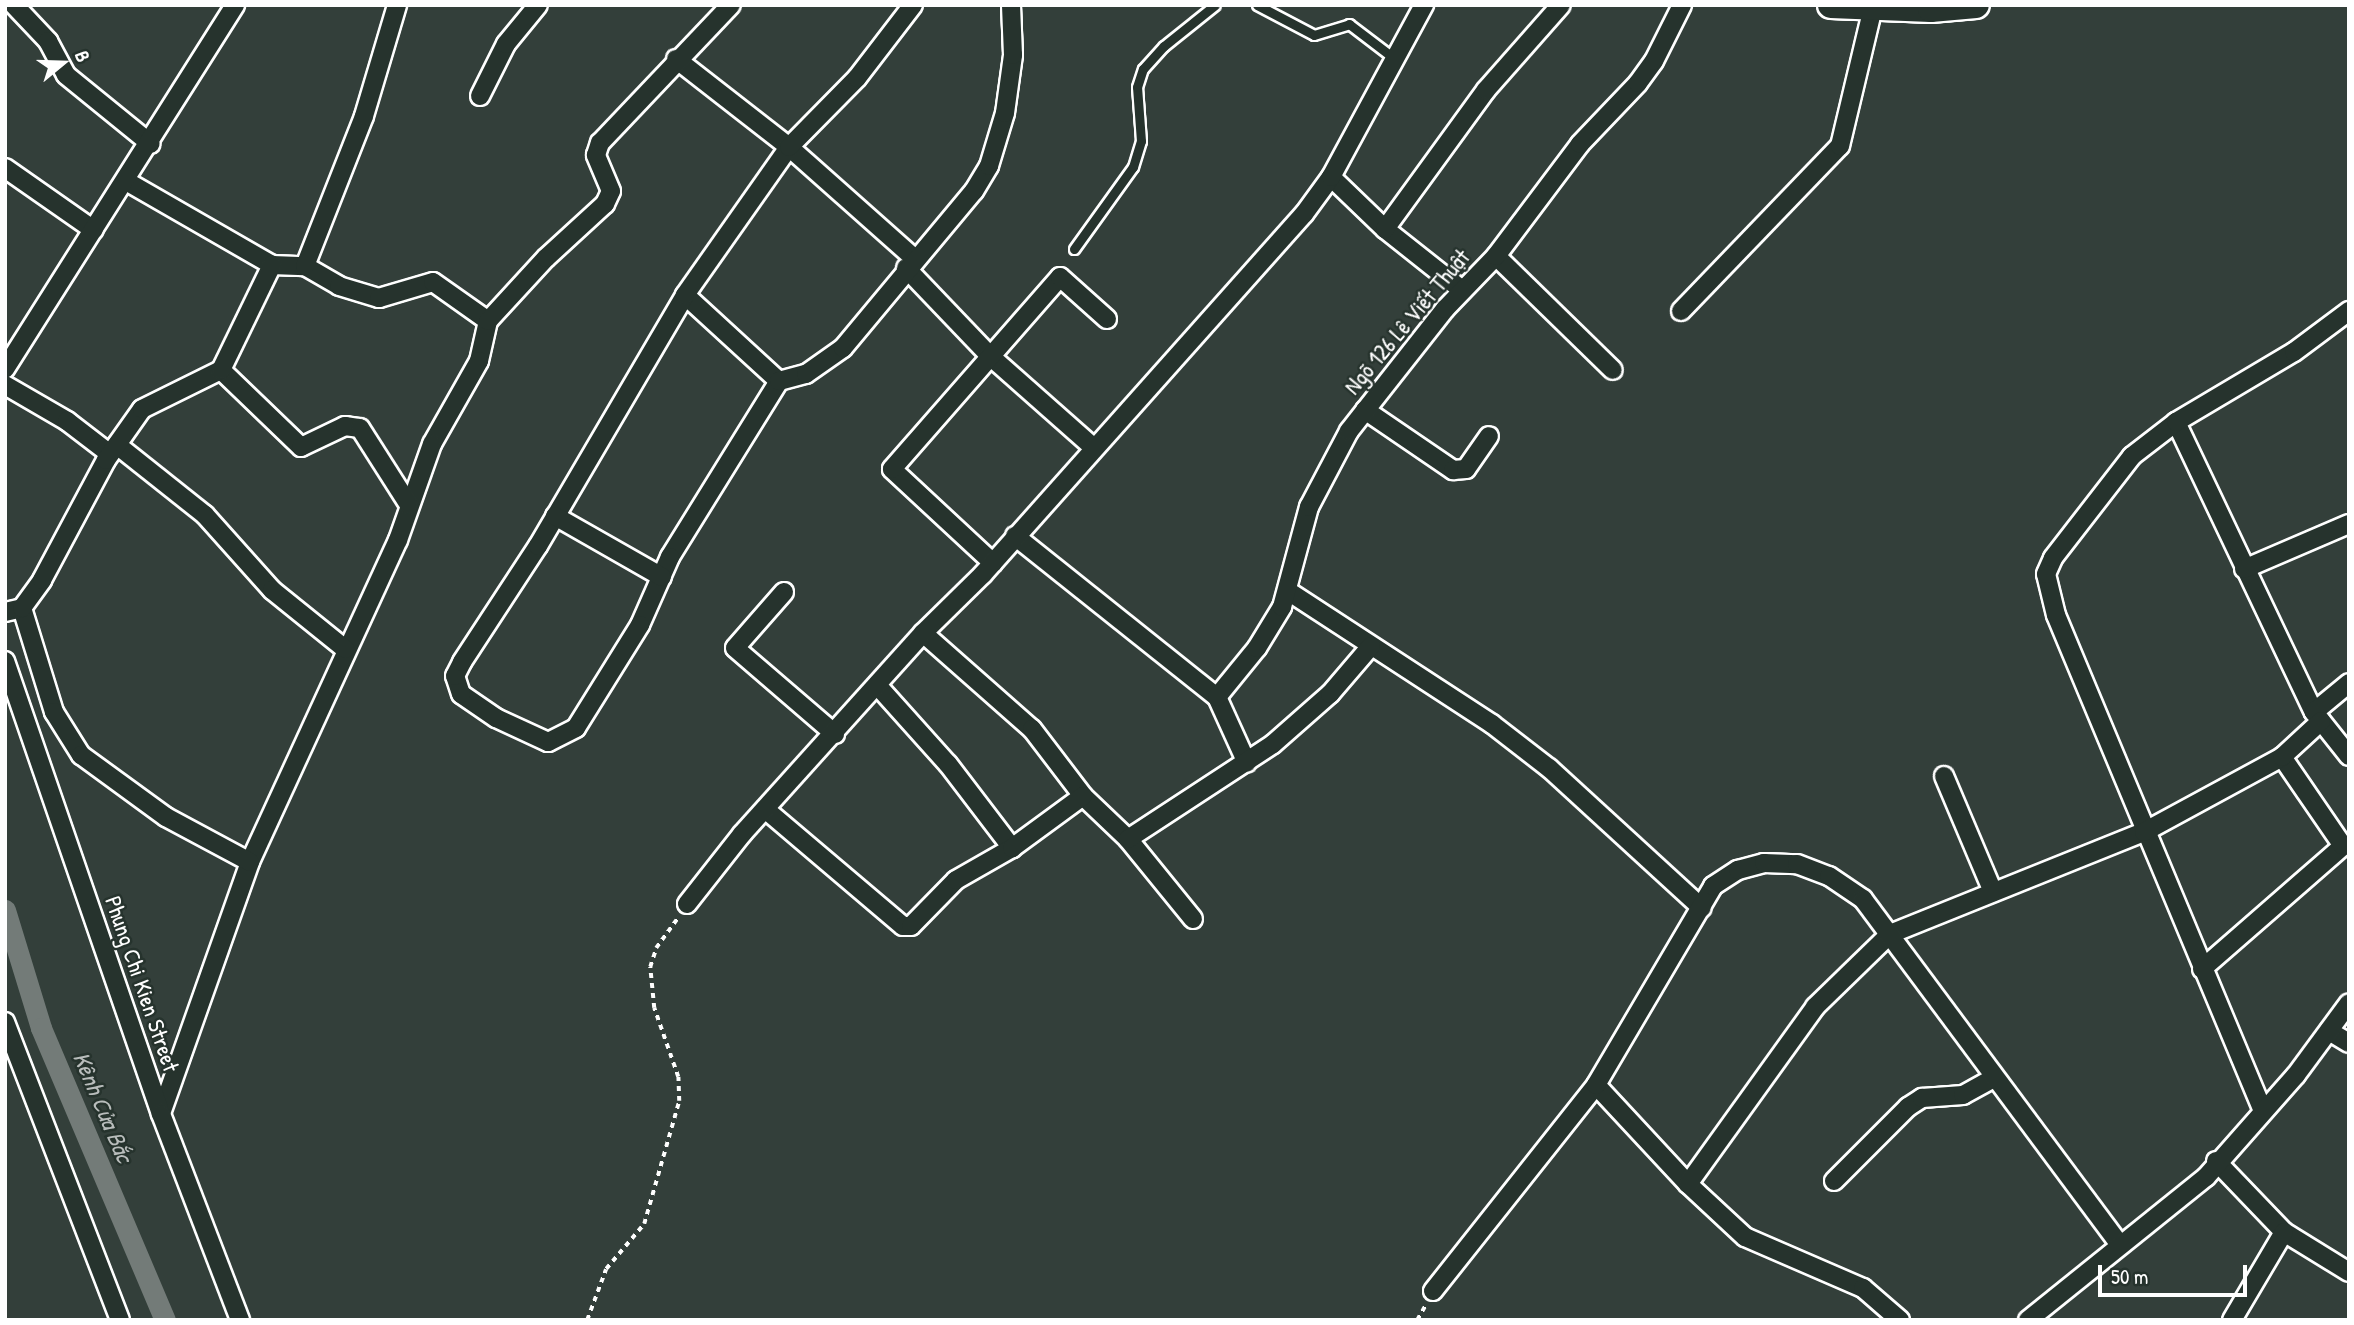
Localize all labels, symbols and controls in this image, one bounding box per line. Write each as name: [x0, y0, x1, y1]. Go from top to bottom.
north arrow: [28, 28, 98, 98]
text: B: [69, 47, 97, 65]
street label: Ngõ 126 Lê Viết Thuật: [1338, 244, 1476, 400]
street label: Phung Chi Kien Street: [99, 892, 185, 1076]
water label: Kênh Cửa Bắc: [67, 1047, 139, 1167]
scale bar: [2102, 1252, 2251, 1296]
text: 50 m: [2111, 1262, 2148, 1291]

